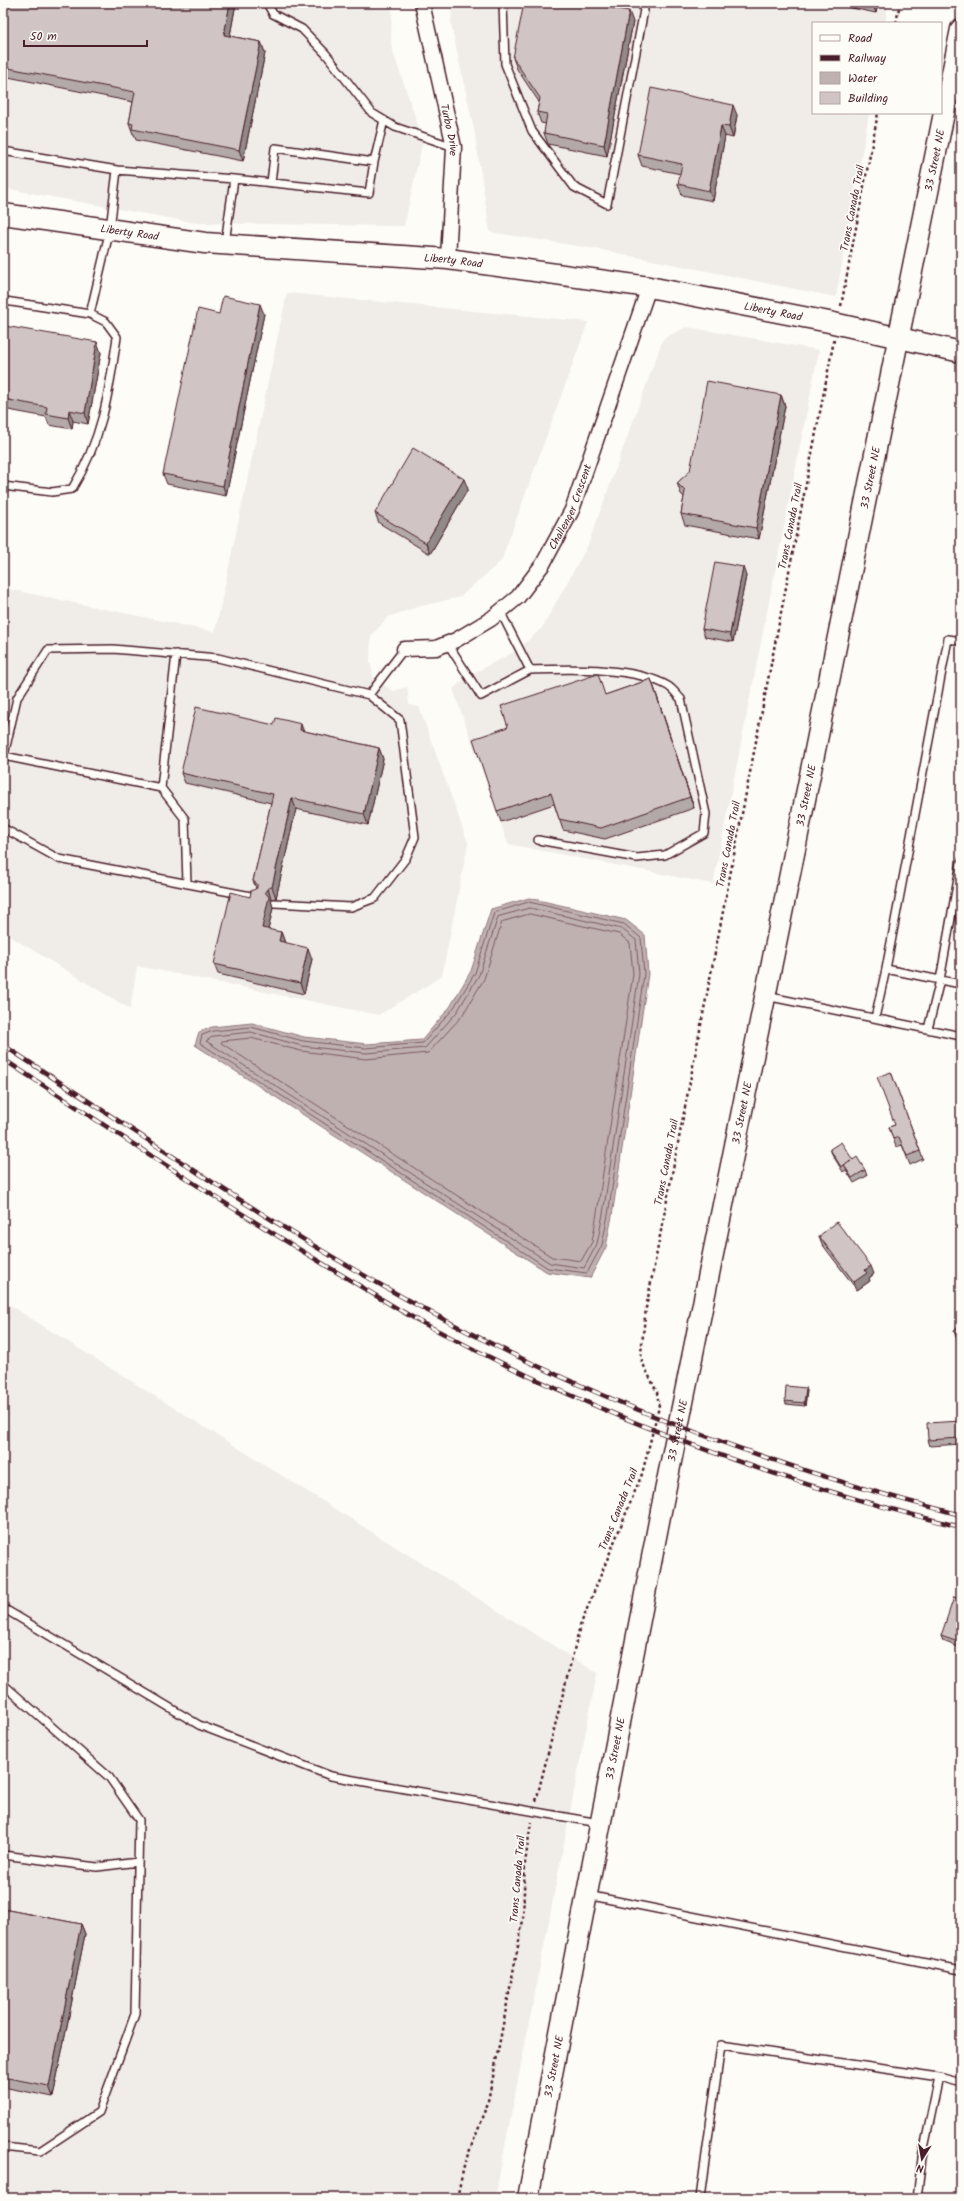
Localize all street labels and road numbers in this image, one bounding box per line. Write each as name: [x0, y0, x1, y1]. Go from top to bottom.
street label: Turbo Drive: [435, 102, 462, 156]
street label: 33 Street NE: [920, 127, 951, 193]
street label: Trans Canada Trail: [836, 163, 870, 253]
street label: Liberty Road: [99, 220, 161, 246]
street label: Liberty Road: [423, 249, 484, 274]
street label: Liberty Road: [742, 298, 804, 327]
street label: 33 Street NE: [856, 445, 886, 511]
street label: Challenger Crescent: [544, 461, 597, 553]
street label: Trans Canada Trail: [774, 481, 808, 571]
street label: 33 Street NE: [792, 762, 822, 828]
street label: Trans Canada Trail: [712, 799, 746, 889]
street label: 33 Street NE: [727, 1080, 758, 1146]
street label: Trans Canada Trail: [650, 1117, 684, 1207]
street label: 33 Street NE: [663, 1397, 694, 1463]
street label: Trans Canada Trail: [594, 1465, 644, 1553]
street label: 33 Street NE: [601, 1715, 631, 1781]
street label: Trans Canada Trail: [505, 1834, 531, 1923]
street label: 33 Street NE: [540, 2033, 569, 2099]

